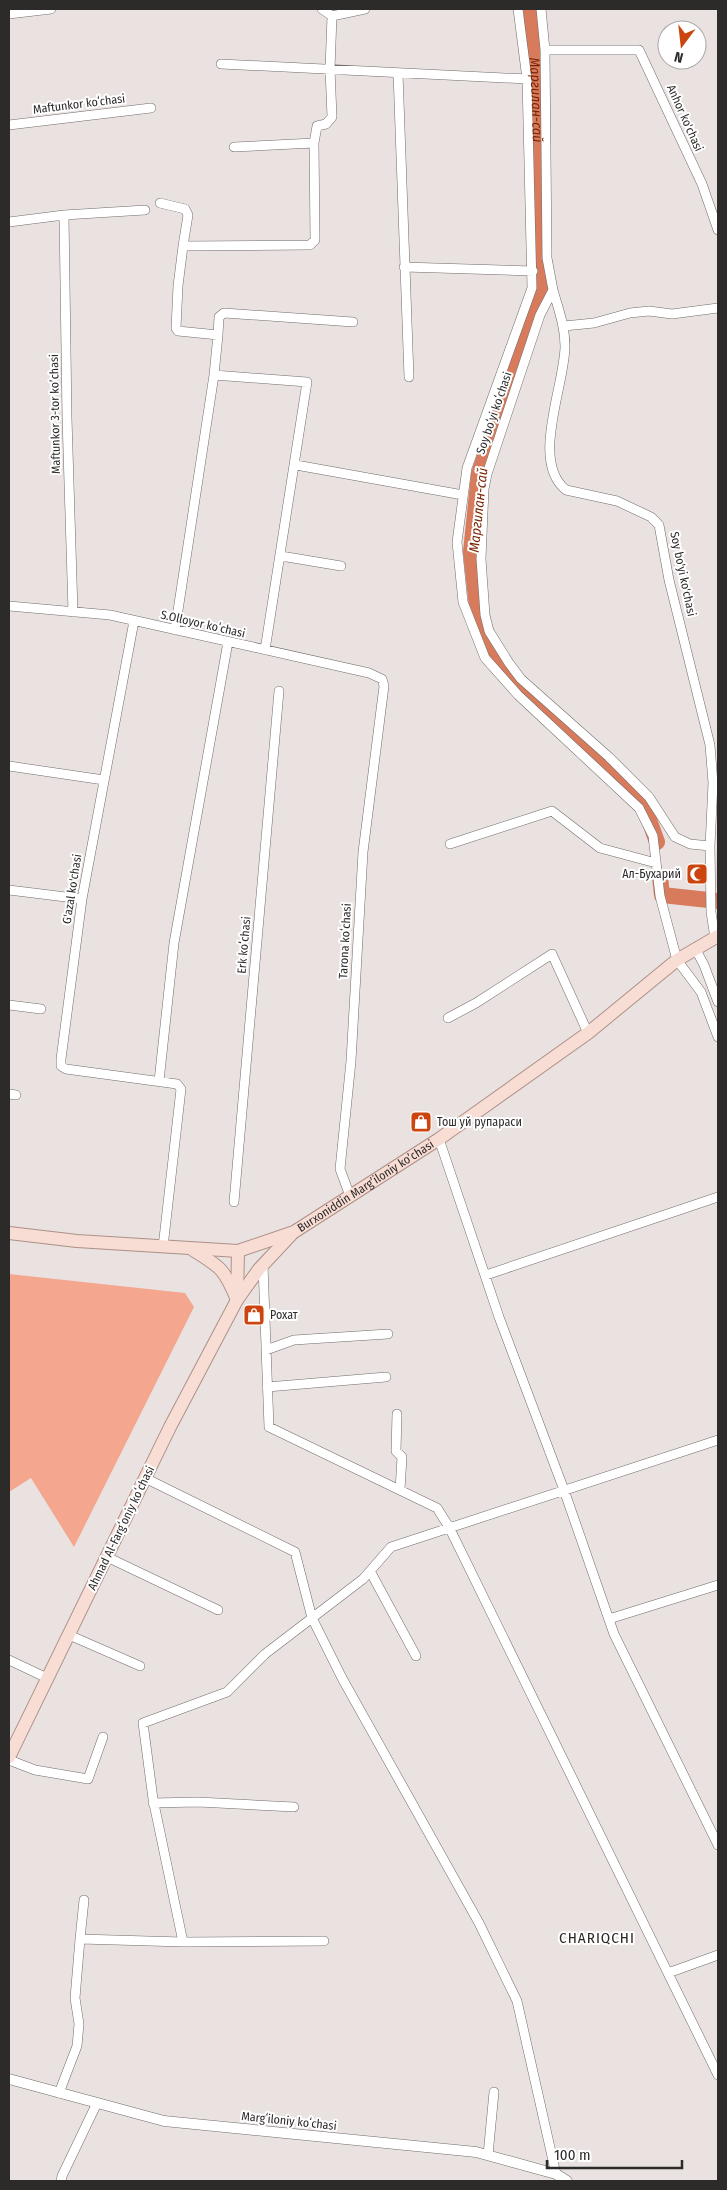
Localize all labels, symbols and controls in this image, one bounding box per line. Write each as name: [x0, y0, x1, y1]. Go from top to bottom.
north arrow: [657, 20, 707, 70]
text: N: [673, 48, 685, 66]
water label: Маргилан-сай: [525, 57, 546, 143]
street label: Anhor ko'chasi: [664, 82, 706, 154]
street label: Maftunkor koʻchasi: [32, 90, 126, 117]
street label: Maftunkor 3-tor koʼchasi: [47, 354, 63, 474]
street label: Soy boʻyi koʻchasi: [472, 370, 515, 456]
water label: Маргилан-сай: [466, 467, 491, 553]
street label: Soy bo'yi ko'chasi: [667, 530, 699, 618]
street label: S.Olloyor koʻchasi: [159, 606, 247, 641]
street label: G'azal ko'chasi: [60, 853, 84, 925]
mosque icon: Ал-Бухарий: [685, 862, 709, 886]
place label: Ал-Бухарий: [622, 867, 681, 881]
street label: Tarona koʻchasi: [335, 903, 354, 979]
street label: Erk koʻchasi: [234, 916, 253, 974]
shop icon: Тош уй рупараси: [409, 1110, 433, 1134]
place label: Тош уй рупараси: [437, 1115, 522, 1129]
street label: Burxoniddin Marg’iloniy ko’chasi: [295, 1137, 436, 1235]
shop icon: Рохат: [242, 1303, 266, 1327]
place label: Рохат: [270, 1308, 298, 1322]
street label: Ahmad Al-Fargʻoniy koʻchasi: [84, 1463, 157, 1592]
district label: CHARIQCHI: [559, 1929, 635, 1947]
street label: Margʻiloniy koʻchasi: [241, 2108, 337, 2133]
scale bar: [547, 2138, 682, 2170]
text: 100 m: [554, 2146, 591, 2164]

